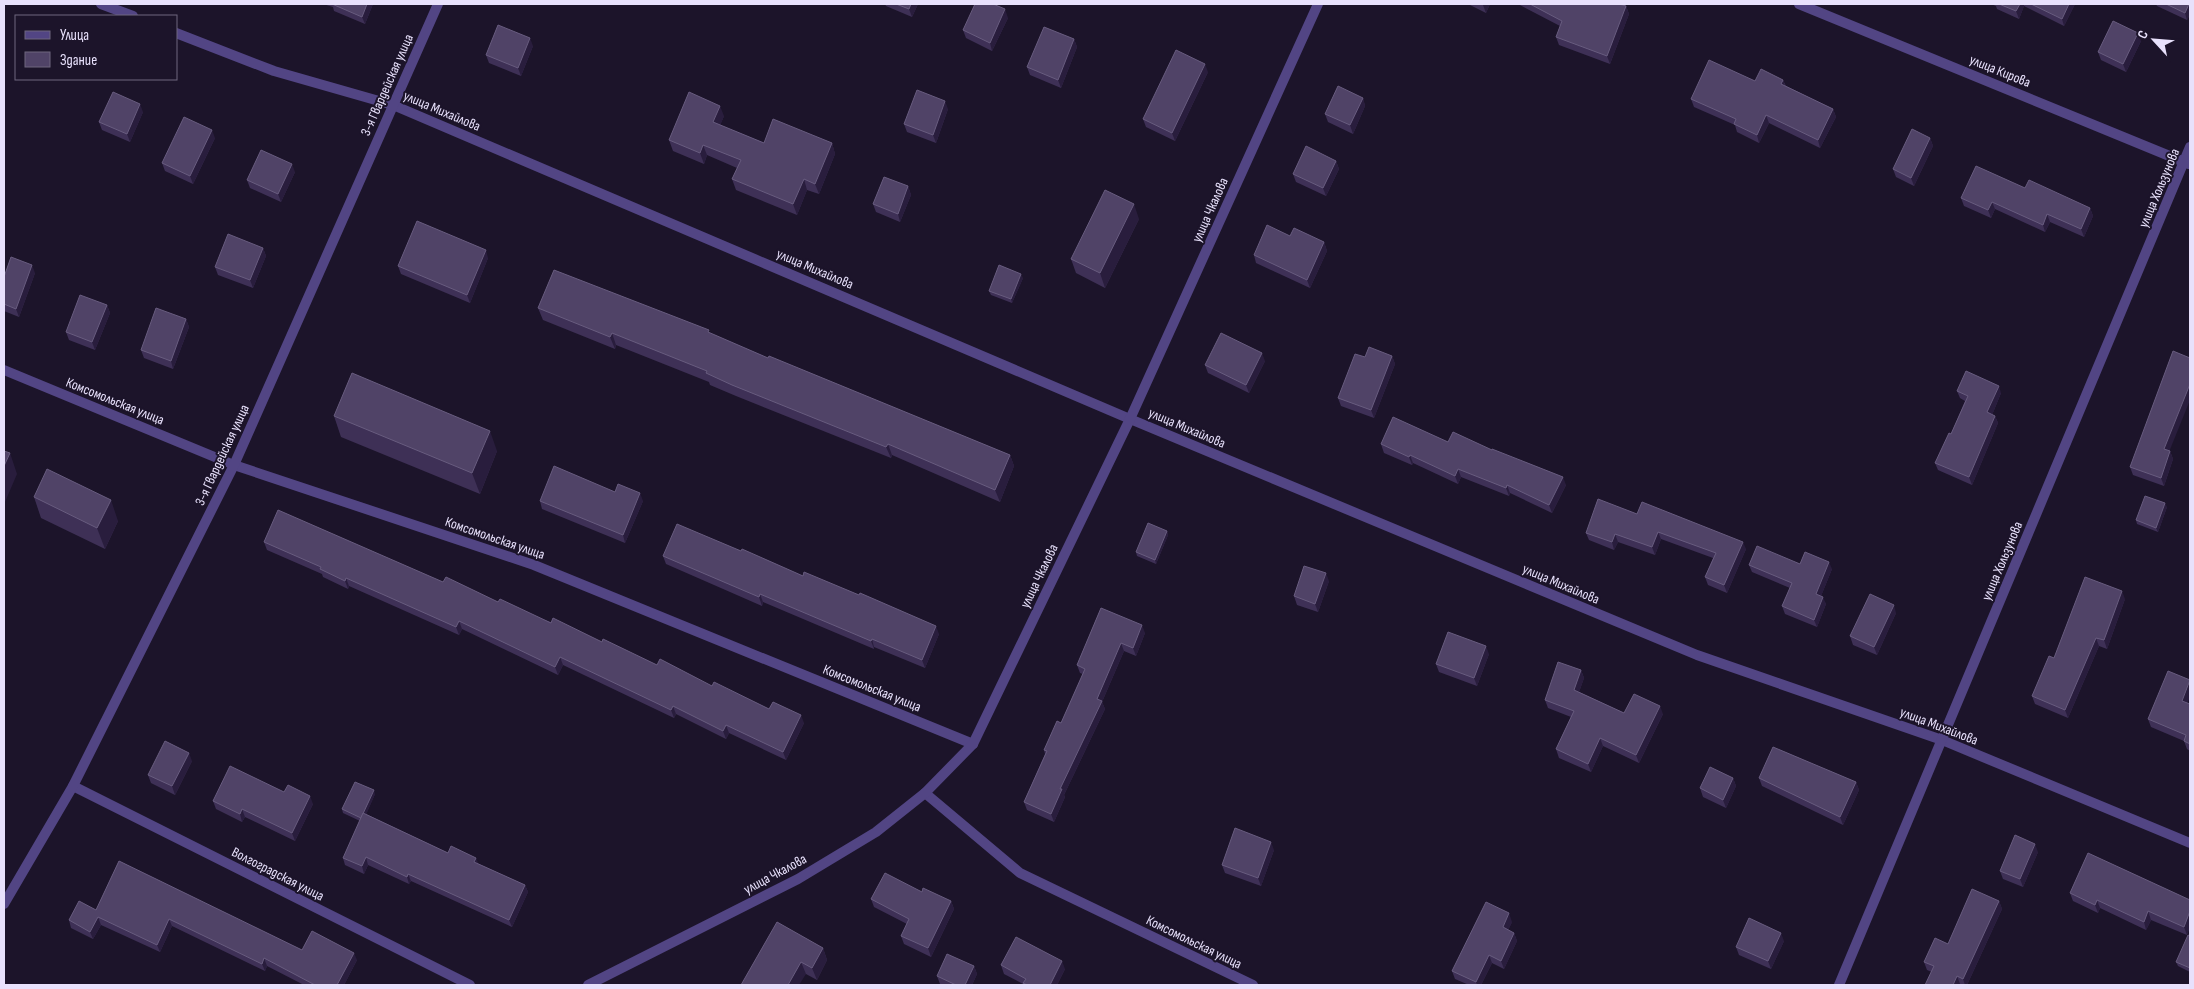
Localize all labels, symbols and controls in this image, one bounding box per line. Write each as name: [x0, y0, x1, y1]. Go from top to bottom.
legend: [15, 15, 178, 80]
north arrow: [2129, 15, 2179, 65]
text: Улица: [60, 26, 89, 45]
text: С: [2134, 28, 2152, 41]
street label: 3-я Гвардейская улица: [357, 32, 417, 138]
text: Здание: [60, 51, 97, 70]
street label: улица Кирова: [1967, 51, 2033, 91]
street label: улица Михайлова: [401, 87, 483, 135]
street label: улица Хользунова: [2135, 146, 2183, 230]
street label: улица Чкалова: [1188, 175, 1232, 245]
street label: улица Михайлова: [774, 245, 856, 293]
street label: Комсомольская улица: [63, 374, 167, 428]
street label: 3-я Гвардейская улица: [191, 402, 253, 508]
street label: улица Михайлова: [1146, 404, 1228, 452]
street label: Комсомольская улица: [443, 513, 547, 563]
street label: улица Хользунова: [1978, 519, 2026, 603]
street label: улица Чкалова: [1016, 541, 1062, 611]
street label: улица Михайлова: [1520, 560, 1602, 608]
street label: Комсомольская улица: [820, 661, 924, 715]
street label: улица Михайлова: [1898, 703, 1980, 749]
street label: Волгоградская улица: [229, 843, 327, 905]
street label: улица Чкалова: [741, 850, 809, 898]
street label: Комсомольская улица: [1143, 912, 1245, 972]

